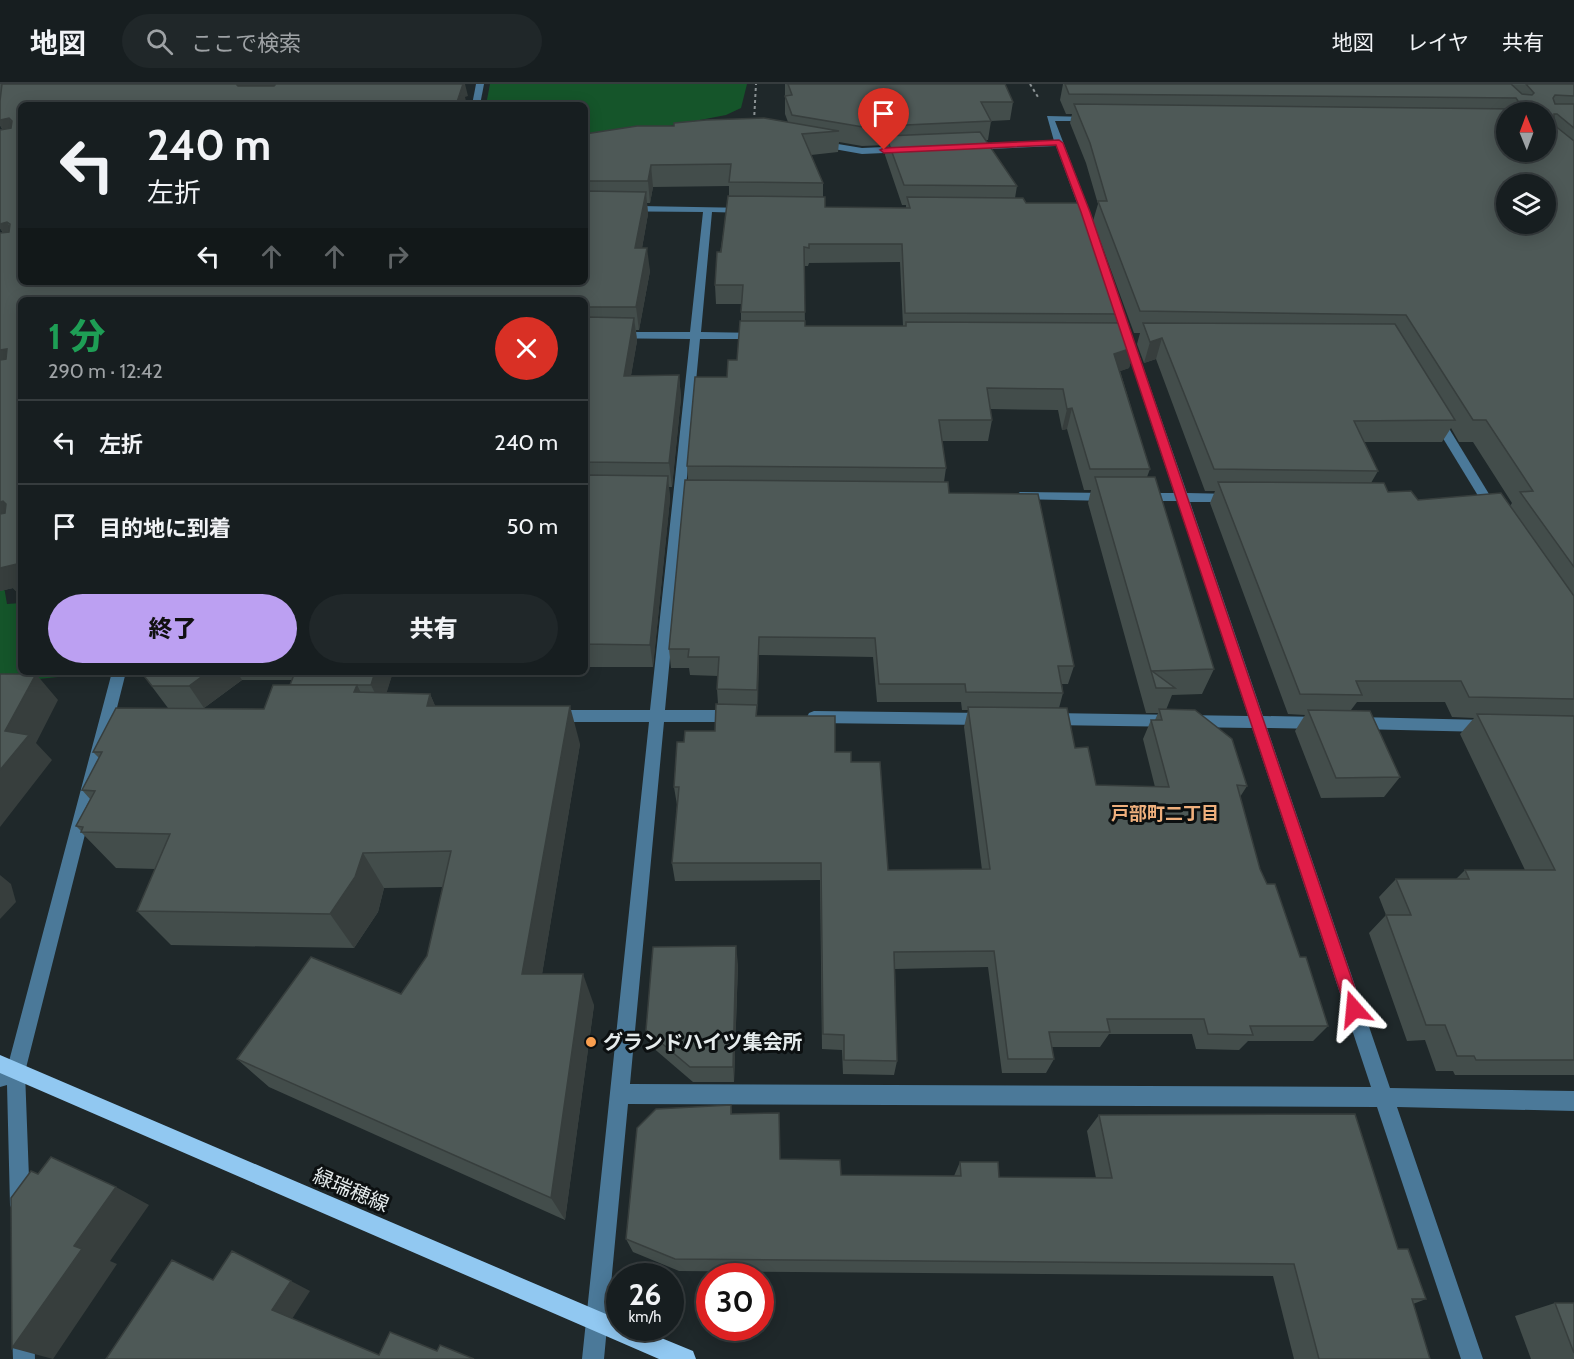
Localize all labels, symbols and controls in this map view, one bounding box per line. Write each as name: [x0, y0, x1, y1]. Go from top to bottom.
search box: [122, 14, 542, 68]
icon: search: [143, 25, 176, 58]
text: 地図: [30, 26, 86, 60]
text: ここで検索: [191, 30, 301, 57]
text: 地図: [1332, 30, 1374, 55]
text: レイヤ: [1407, 30, 1469, 55]
text: 共有: [1502, 30, 1544, 55]
pin: [858, 88, 909, 150]
icon: arrive: [867, 97, 900, 130]
north arrow: [1496, 102, 1556, 162]
map controls: [1496, 102, 1556, 234]
text: 240 m: [147, 119, 271, 171]
icon: left: [48, 126, 126, 204]
button: layers: [1496, 174, 1556, 234]
text: 左折: [147, 176, 201, 209]
icon: left: [192, 240, 225, 273]
icon: ahead: [255, 240, 288, 273]
icon: ahead: [318, 240, 351, 273]
icon: right: [381, 240, 414, 273]
text: 1 分: [48, 314, 105, 358]
button: close: [495, 317, 558, 380]
text: 290 m · 12:42: [48, 359, 163, 383]
icon: left: [48, 426, 81, 459]
text: 240 m: [494, 429, 558, 456]
text: 左折: [99, 431, 143, 458]
icon: arrive: [48, 510, 81, 543]
text: 50 m: [506, 513, 558, 540]
text: 目的地に到着: [99, 515, 231, 542]
button: 終了: [48, 594, 297, 663]
button: 共有: [309, 594, 558, 663]
district label: 戸部町二丁目: [1111, 803, 1219, 825]
position arrow: [1322, 977, 1386, 1041]
place label: グランドハイツ集会所: [603, 1030, 803, 1054]
marker: グランドハイツ集会所: [584, 1035, 598, 1049]
street label: 緑瑞穂線: [309, 1163, 393, 1217]
speed limit sign: 30: [696, 1263, 774, 1341]
text: 26: [629, 1276, 661, 1313]
text: km/h: [629, 1308, 661, 1326]

